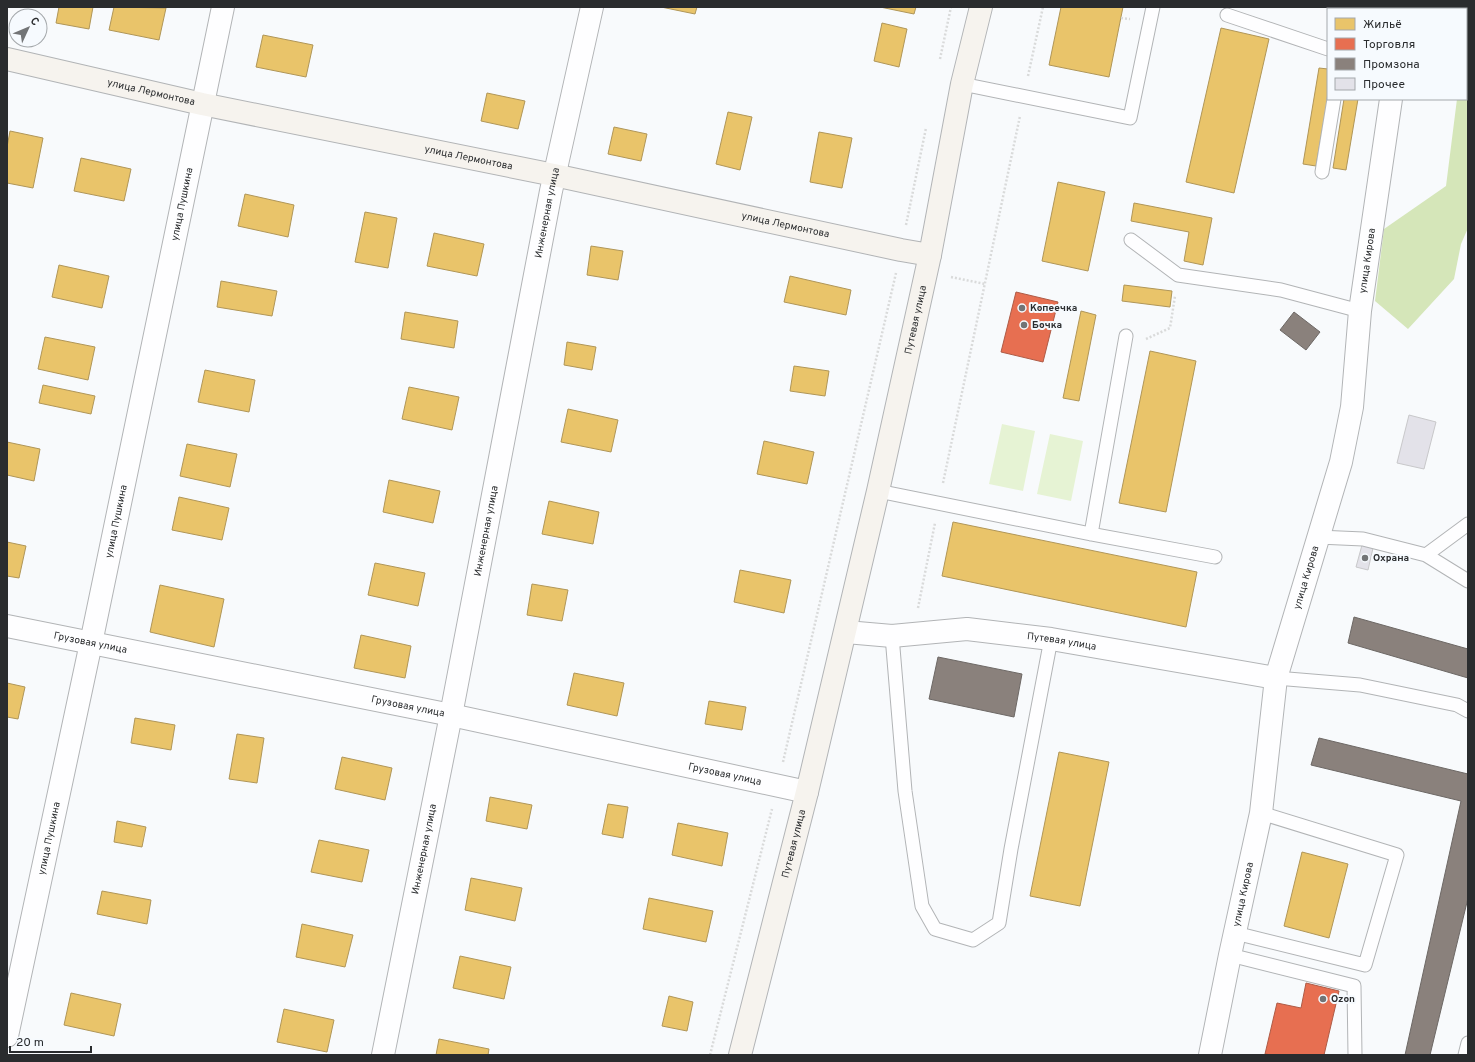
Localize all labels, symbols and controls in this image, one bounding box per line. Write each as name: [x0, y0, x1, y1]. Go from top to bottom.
north arrow: [8, 8, 48, 48]
legend: [1327, 8, 1467, 100]
text: С: [27, 14, 42, 29]
text: Жильё: [1363, 17, 1402, 33]
text: Торговля: [1363, 37, 1415, 53]
text: Промзона: [1363, 57, 1420, 73]
street label: улица Лермонтова: [106, 76, 196, 109]
text: Прочее: [1363, 77, 1405, 93]
street label: улица Лермонтова: [423, 143, 514, 173]
street label: улица Пушкина: [168, 166, 196, 242]
street label: Инженерная улица: [532, 166, 563, 259]
street label: улица Лермонтова: [740, 209, 831, 241]
street label: улица Кирова: [1356, 227, 1379, 294]
street label: Путевая улица: [902, 284, 930, 355]
place label: Копеечка: [1030, 302, 1077, 315]
marker: Копеечка: [1017, 303, 1027, 313]
place label: Бочка: [1032, 319, 1062, 332]
marker: Бочка: [1019, 320, 1029, 330]
street label: улица Пушкина: [102, 484, 130, 559]
street label: Инженерная улица: [471, 485, 501, 577]
street label: улица Кирова: [1290, 544, 1322, 611]
place label: Охрана: [1373, 552, 1409, 565]
marker: Охрана: [1360, 553, 1370, 563]
street label: Грузовая улица: [53, 629, 128, 656]
street label: Путевая улица: [1026, 630, 1097, 653]
street label: Грузовая улица: [370, 693, 446, 720]
street label: Грузовая улица: [687, 760, 763, 788]
street label: улица Пушкина: [35, 801, 63, 876]
street label: Инженерная улица: [409, 803, 440, 895]
street label: Путевая улица: [779, 808, 809, 879]
street label: улица Кирова: [1230, 861, 1257, 928]
place label: Ozon: [1331, 993, 1355, 1006]
marker: Ozon: [1318, 994, 1328, 1004]
scale bar: [10, 1028, 91, 1054]
text: 20 m: [16, 1035, 44, 1051]

